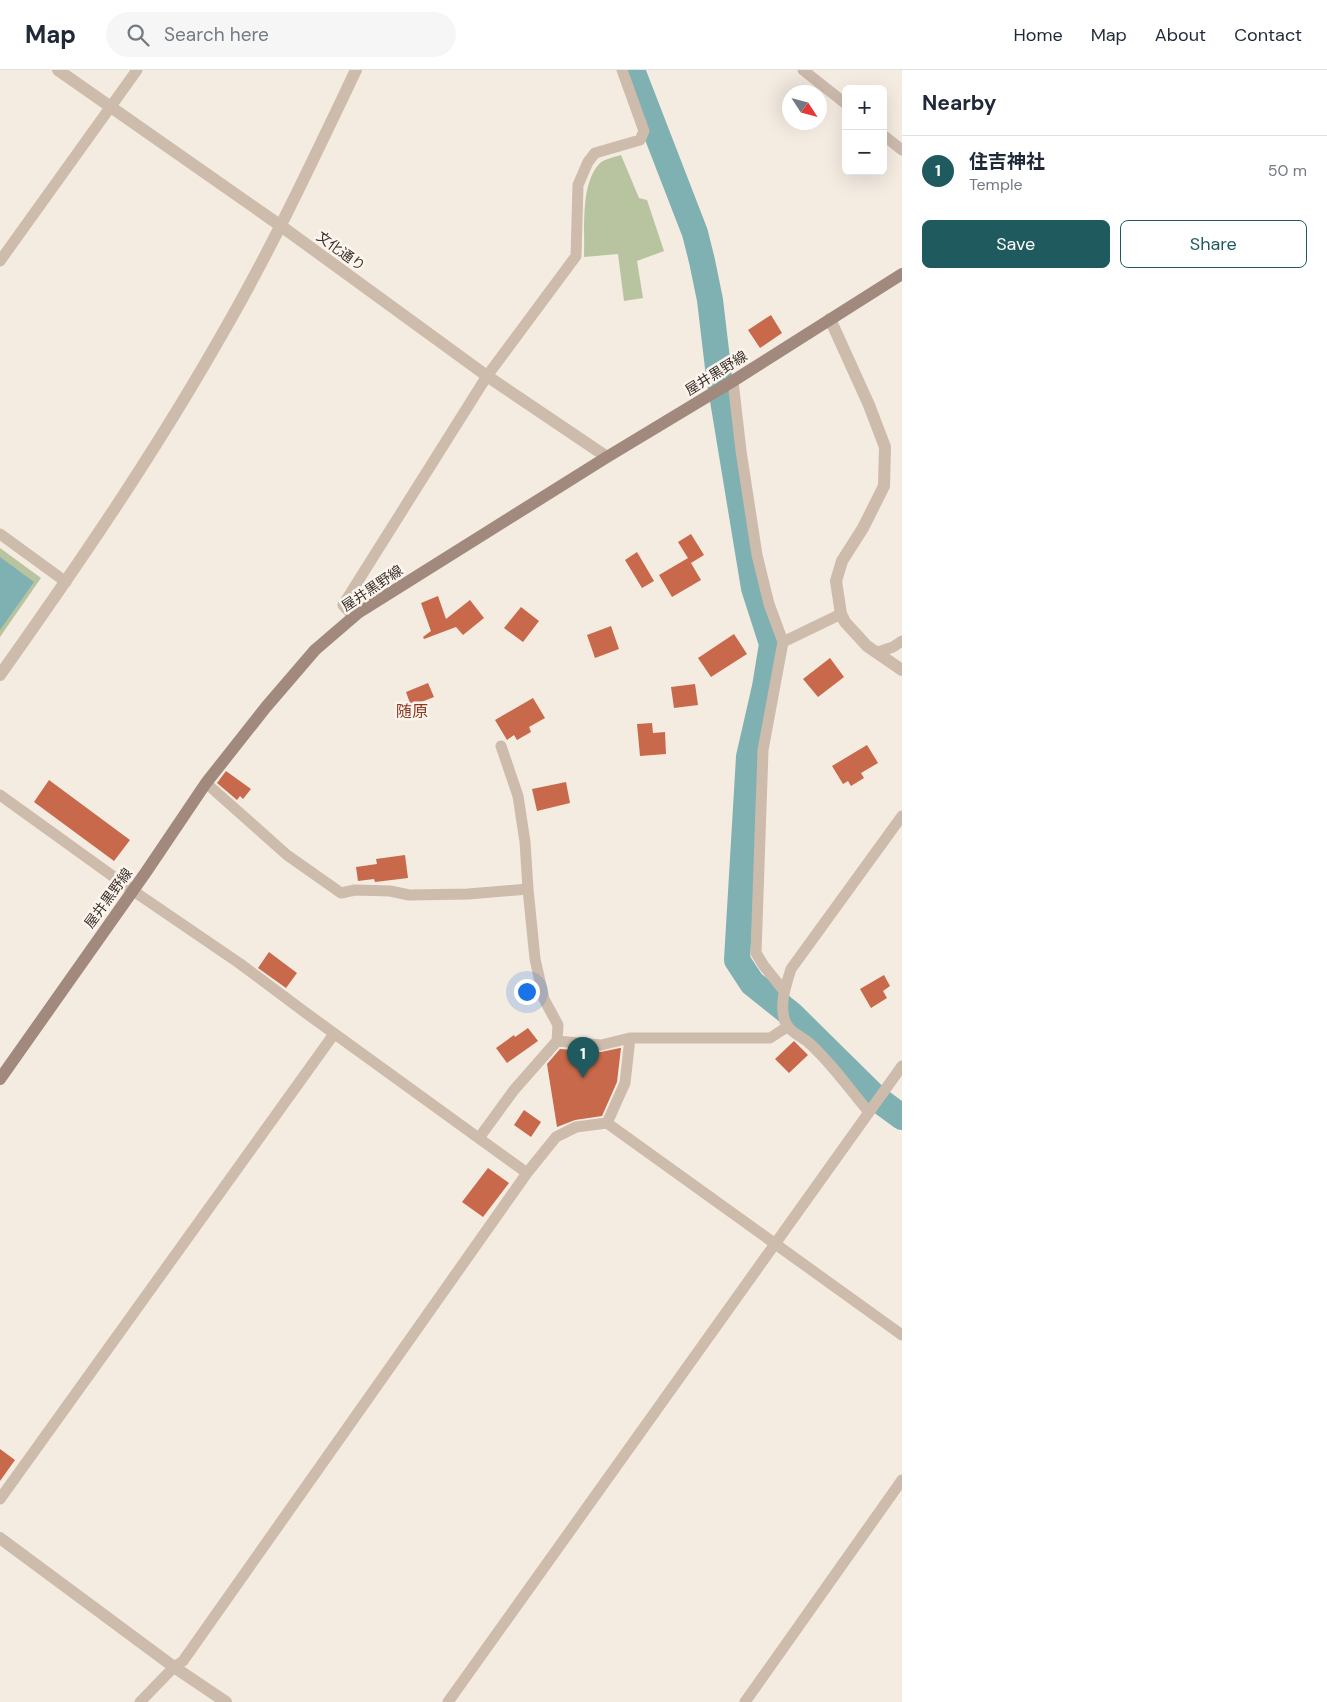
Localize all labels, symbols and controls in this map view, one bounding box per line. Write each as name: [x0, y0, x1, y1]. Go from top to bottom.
search box: [106, 12, 456, 57]
text: Map: [25, 19, 76, 50]
icon: search: [124, 21, 152, 49]
text: Search here: [164, 22, 269, 47]
text: Home: [1013, 23, 1063, 47]
text: Map: [1091, 23, 1127, 47]
text: About: [1155, 23, 1206, 47]
text: Contact: [1234, 23, 1302, 47]
north arrow: [782, 85, 827, 130]
map controls: [842, 85, 887, 175]
button: +: [842, 85, 887, 130]
text: Nearby: [922, 89, 996, 117]
button: −: [842, 130, 887, 175]
text: 住吉神社: [969, 149, 1045, 174]
text: 1: [935, 160, 941, 181]
text: 50 m: [1268, 160, 1307, 181]
text: Temple: [969, 174, 1023, 195]
button: Save: [922, 220, 1110, 268]
button: Share: [1120, 220, 1307, 268]
street label: 文化通り: [313, 227, 369, 275]
street label: 屋井黒野線: [682, 347, 750, 399]
street label: 屋井黒野線: [338, 561, 406, 615]
district label: 随原: [396, 701, 428, 722]
street label: 屋井黒野線: [80, 864, 136, 932]
your location: [514, 979, 540, 1005]
pin: 1: [567, 1037, 599, 1078]

